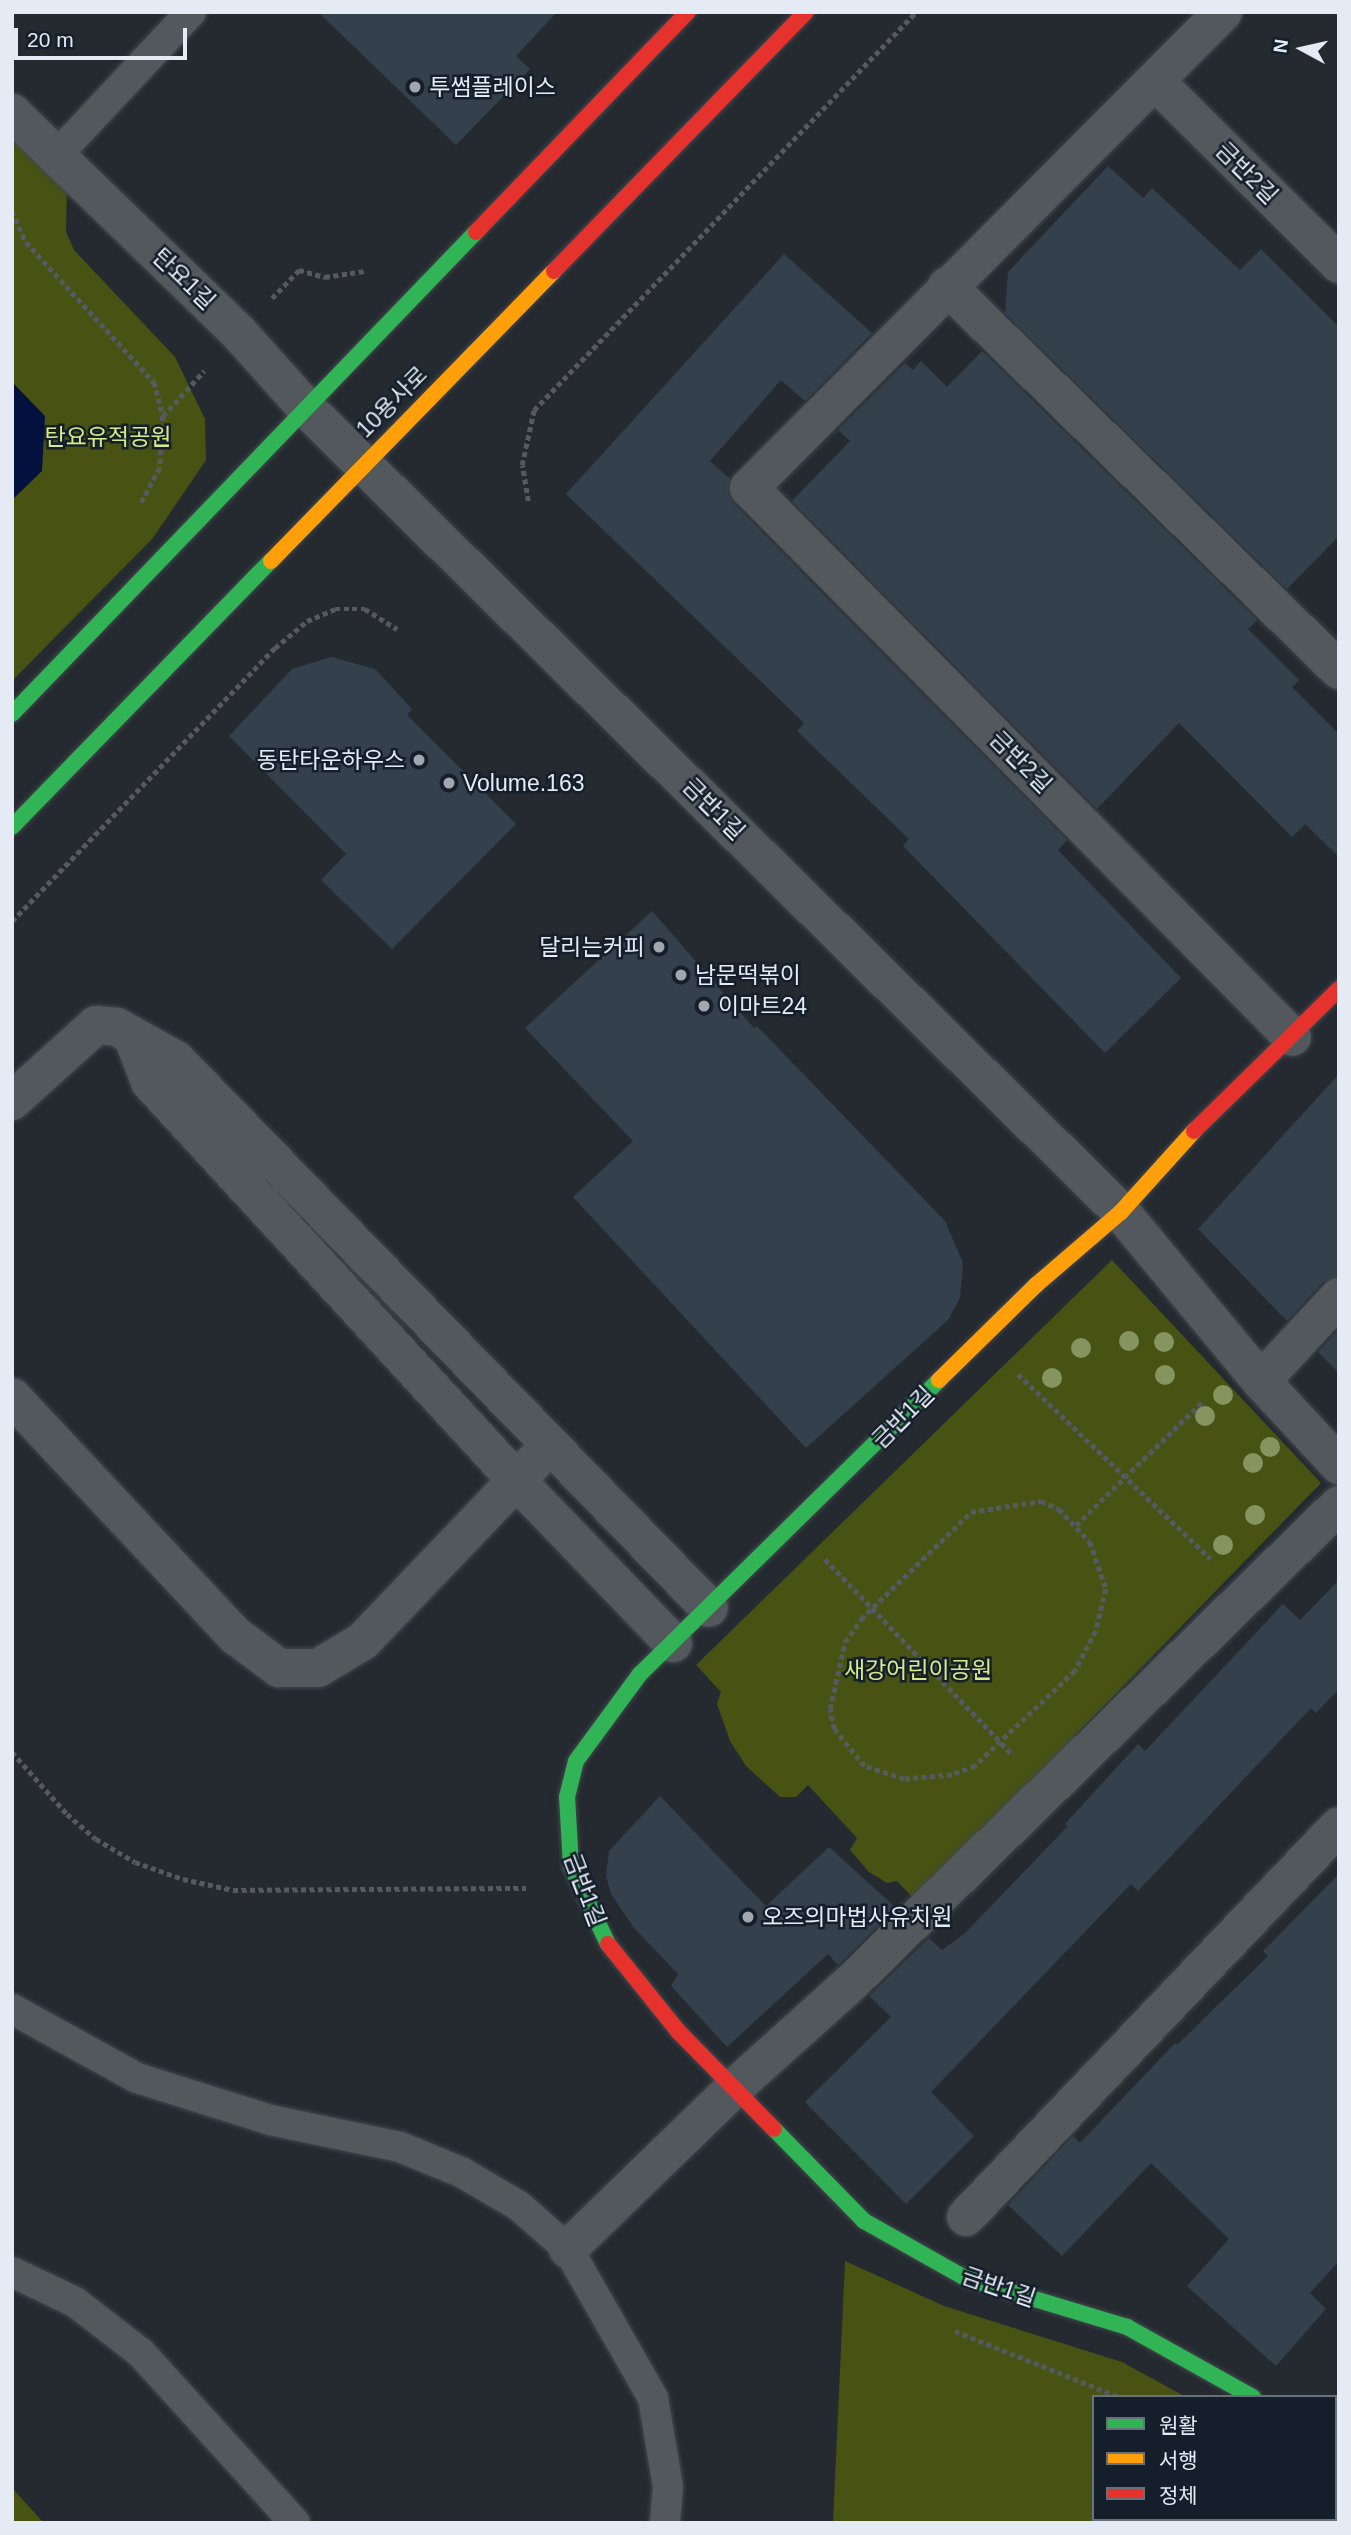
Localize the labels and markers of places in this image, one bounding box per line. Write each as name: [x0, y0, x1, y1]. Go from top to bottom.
place label: 투썸플레이스: [429, 73, 556, 101]
marker: 투썸플레이스: [407, 79, 423, 95]
place label: 동탄타운하우스: [257, 746, 405, 774]
marker: 동탄타운하우스: [411, 752, 427, 768]
place label: Volume.163: [463, 769, 584, 797]
marker: Volume.163: [441, 775, 457, 791]
place label: 달리는커피: [539, 933, 645, 961]
marker: 달리는커피: [651, 939, 667, 955]
place label: 남문떡볶이: [695, 961, 801, 989]
marker: 남문떡볶이: [673, 967, 689, 983]
place label: 이마트24: [718, 992, 807, 1020]
marker: 이마트24: [696, 998, 712, 1014]
place label: 오즈의마법사유치원: [762, 1903, 952, 1931]
marker: 오즈의마법사유치원: [740, 1909, 756, 1925]

